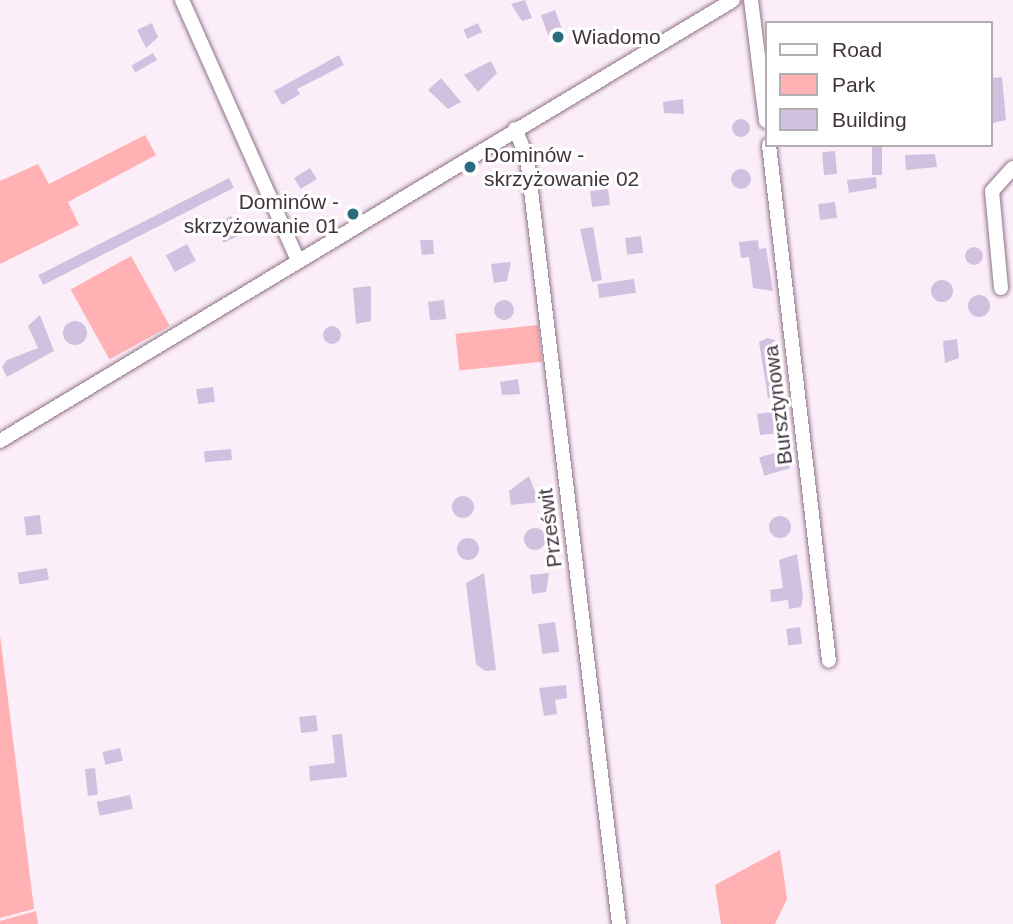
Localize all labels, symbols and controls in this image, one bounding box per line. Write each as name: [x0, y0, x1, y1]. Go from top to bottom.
legend: [764, 21, 992, 147]
place label: Wiadomo: [572, 24, 661, 50]
marker: Wiadomo: [550, 29, 566, 45]
text: Road: [832, 38, 882, 61]
text: Park: [832, 73, 875, 96]
text: Building: [832, 108, 907, 131]
place label: Dominów - skrzyżowanie 02: [484, 142, 639, 192]
marker: Dominów - skrzyżowanie 02: [462, 159, 478, 175]
place label: Dominów - skrzyżowanie 01: [184, 189, 339, 239]
marker: Dominów - skrzyżowanie 01: [345, 206, 361, 222]
street label: Bursztynowa: [758, 344, 798, 466]
street label: Prześwit: [533, 487, 567, 569]

